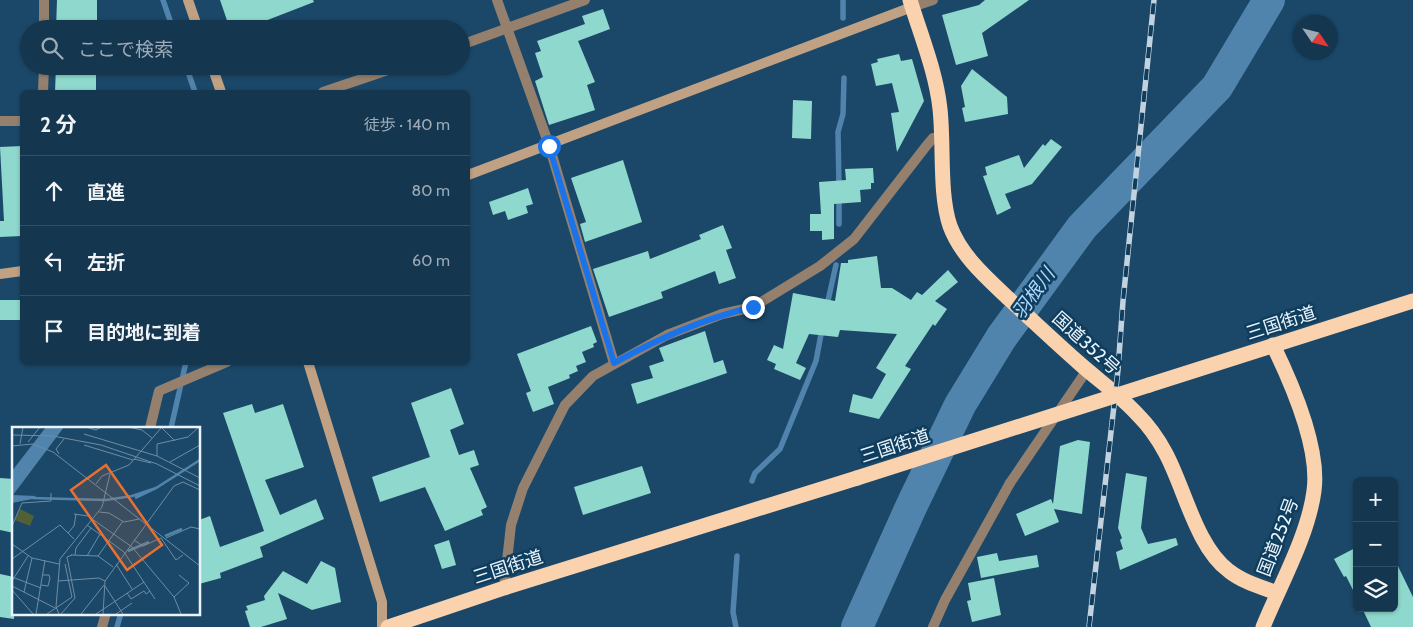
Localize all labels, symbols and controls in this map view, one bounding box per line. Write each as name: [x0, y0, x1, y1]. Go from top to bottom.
north arrow: [1293, 15, 1338, 60]
search box: [20, 20, 470, 75]
icon: search: [38, 34, 66, 62]
text: ここで検索: [78, 38, 173, 61]
text: 2 分: [40, 112, 77, 137]
text: 徒歩 · 140 m: [364, 115, 450, 134]
route start: [538, 135, 561, 158]
icon: ahead: [40, 177, 68, 205]
text: 直進: [87, 181, 125, 204]
text: 80 m: [412, 181, 450, 200]
icon: left: [40, 247, 68, 275]
text: 左折: [87, 251, 125, 274]
text: 60 m: [412, 251, 450, 270]
water label: 羽根川: [1007, 262, 1061, 323]
route end: [742, 296, 765, 319]
street label: 三国街道: [1243, 301, 1319, 345]
street label: 国道352号: [1048, 307, 1124, 379]
icon: arrive: [40, 317, 68, 345]
text: 目的地に到着: [87, 321, 201, 344]
street label: 三国街道: [857, 424, 933, 468]
inset map: [12, 427, 200, 614]
map controls: [1353, 477, 1398, 612]
button: +: [1353, 477, 1398, 522]
street label: 国道252号: [1253, 494, 1303, 580]
button: −: [1353, 522, 1398, 567]
street label: 三国街道: [470, 545, 546, 589]
button: layers: [1353, 567, 1398, 612]

